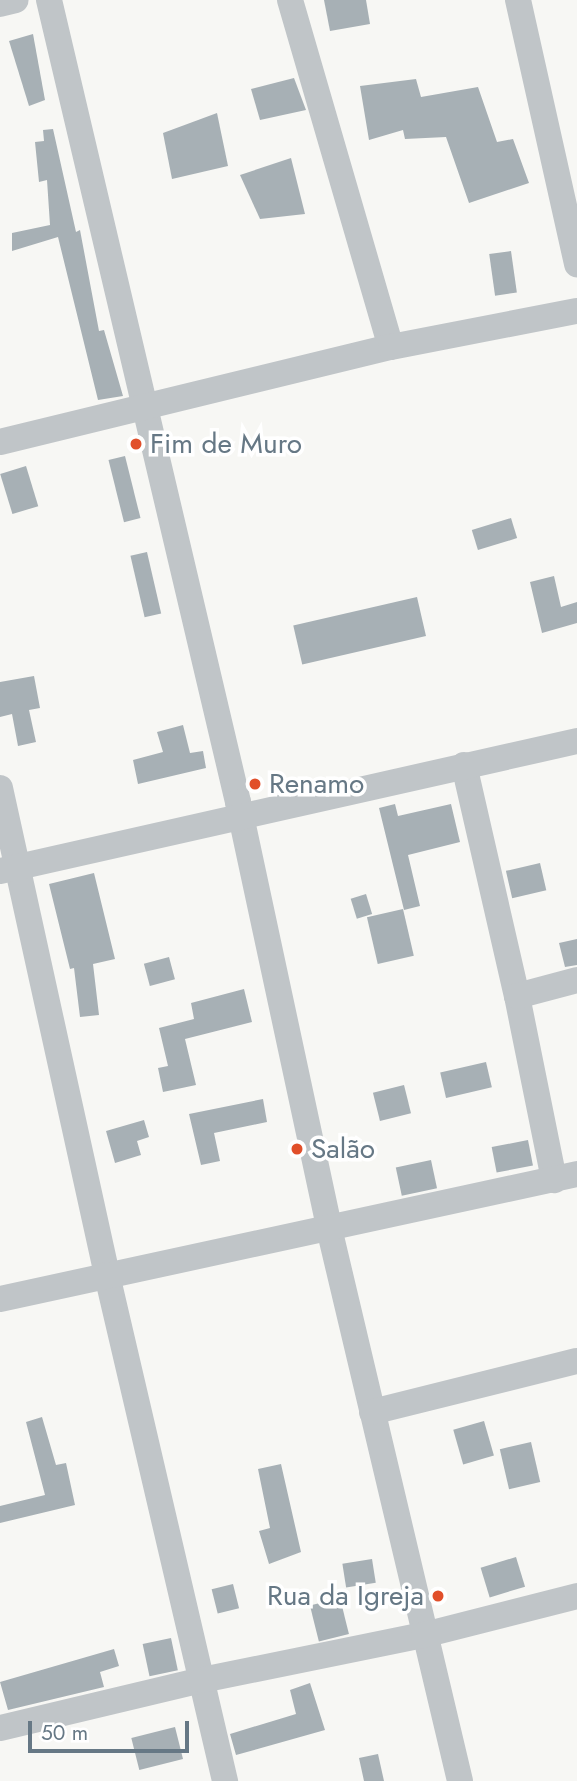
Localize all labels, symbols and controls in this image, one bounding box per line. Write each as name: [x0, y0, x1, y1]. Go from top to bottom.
place label: Fim de Muro: [150, 427, 302, 461]
marker: Fim de Muro: [128, 436, 144, 452]
place label: Renamo: [269, 767, 364, 801]
marker: Renamo: [247, 776, 263, 792]
place label: Salão: [311, 1132, 375, 1166]
marker: Salão: [289, 1141, 305, 1157]
place label: Rua da Igreja: [267, 1579, 424, 1613]
marker: Rua da Igreja: [430, 1588, 446, 1604]
scale bar: [32, 1708, 192, 1752]
text: 50 m: [41, 1718, 88, 1748]

